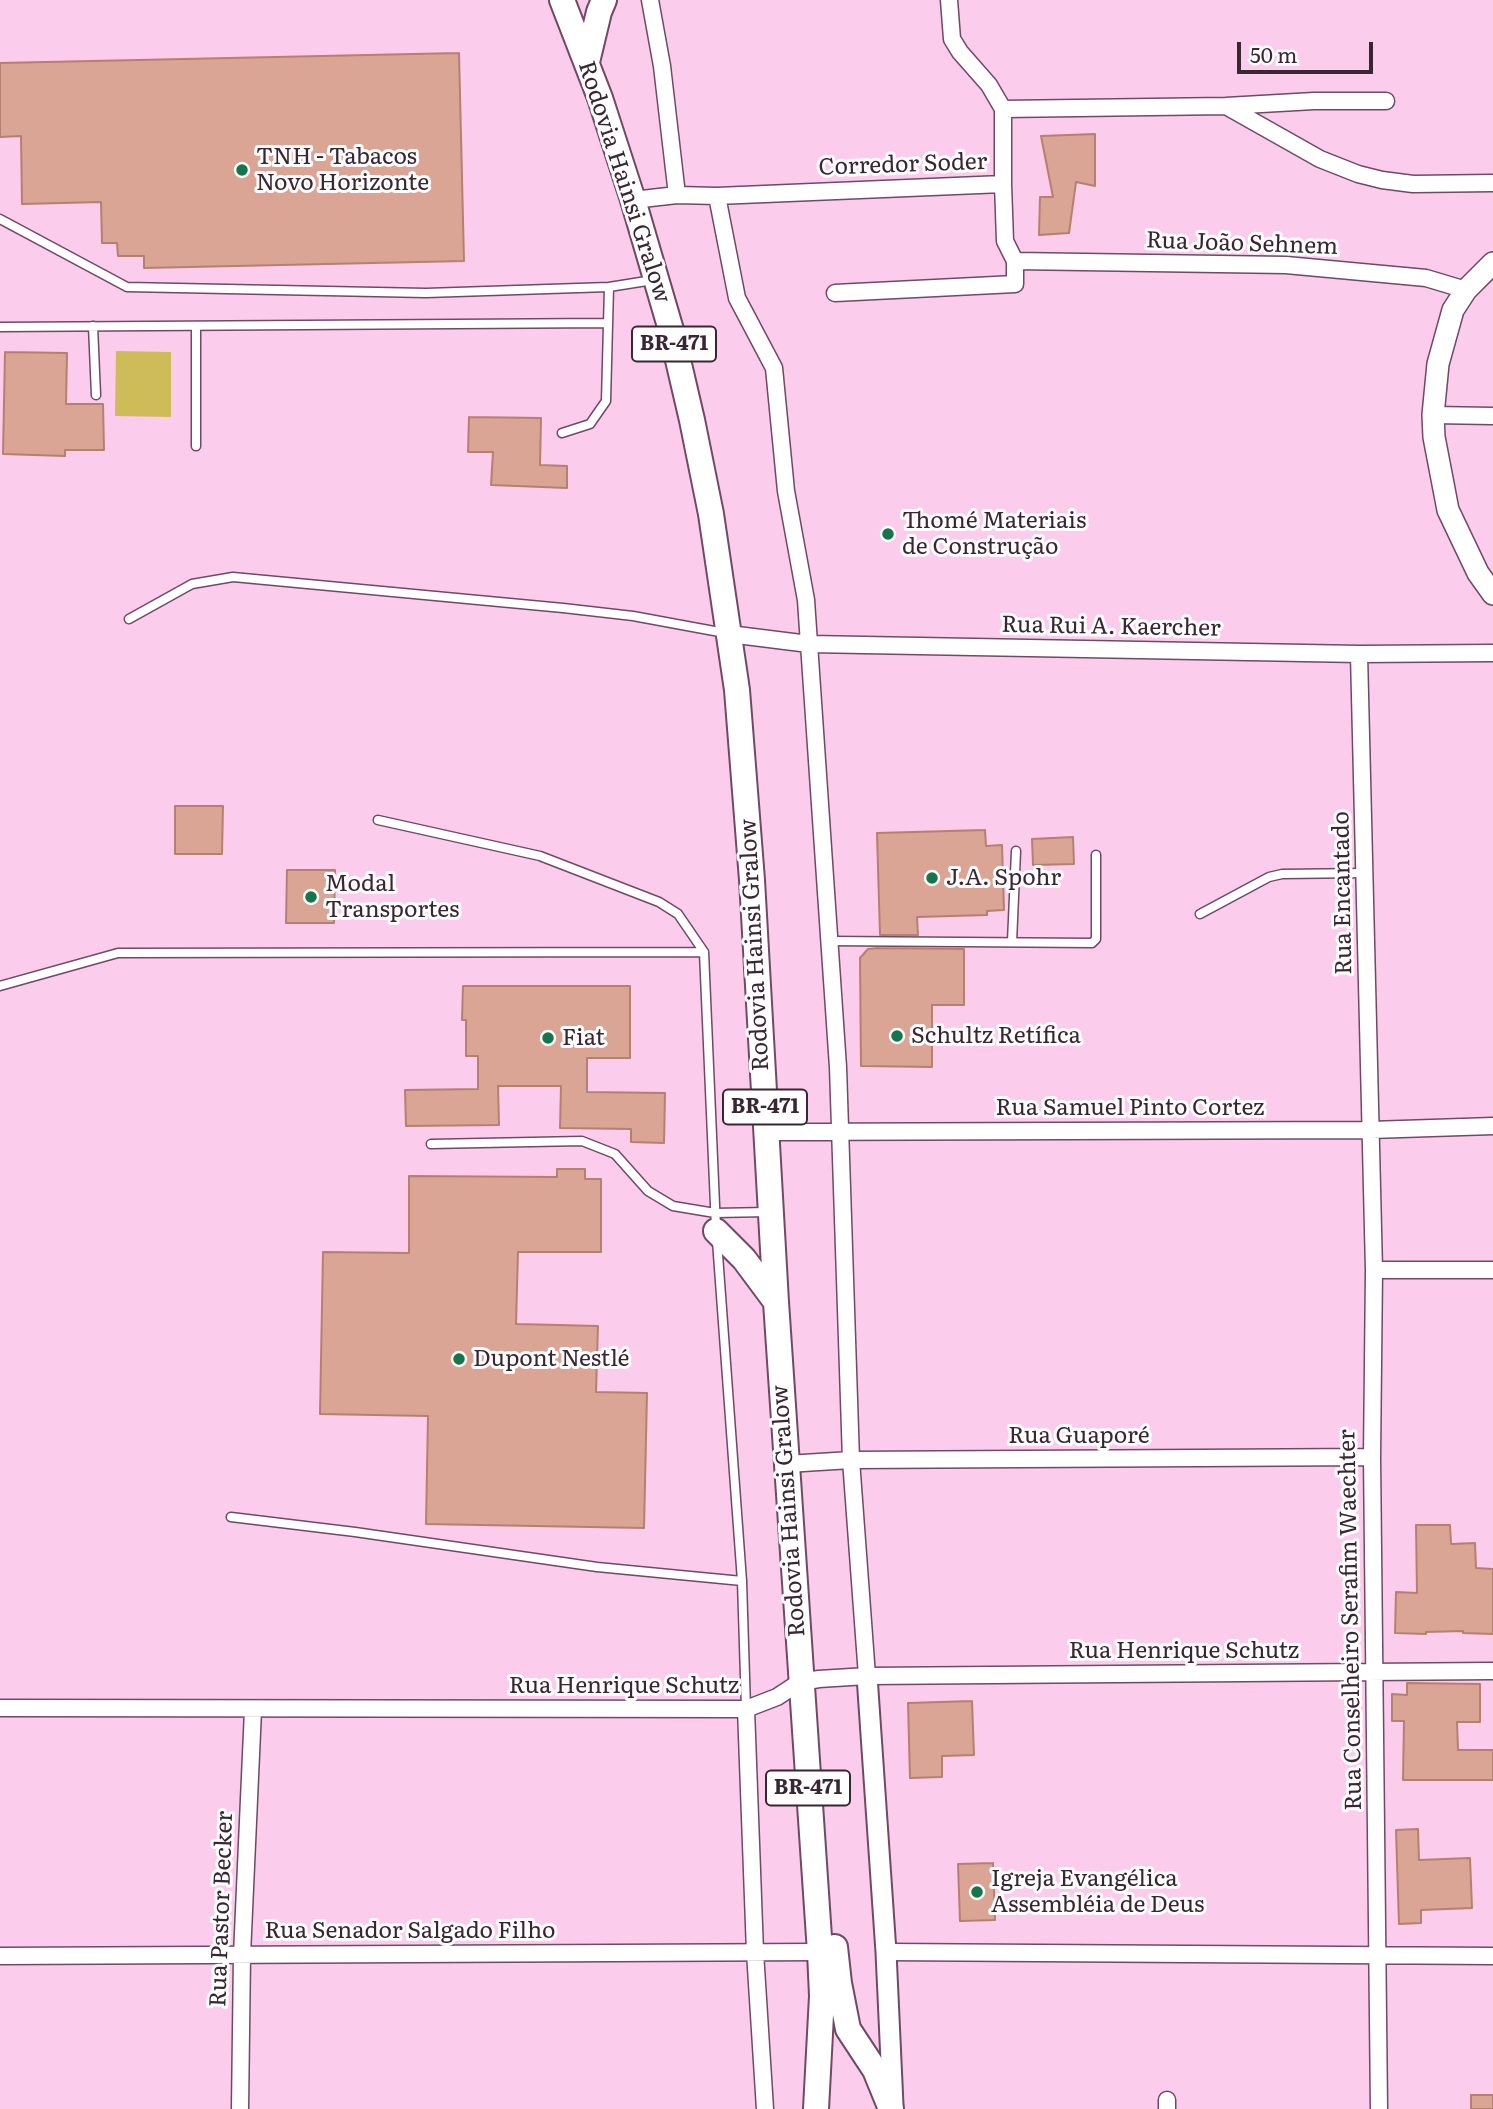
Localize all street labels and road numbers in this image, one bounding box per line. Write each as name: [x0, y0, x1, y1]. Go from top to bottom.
street label: Rodovia Hainsi Gralow: [572, 58, 676, 306]
street label: Corredor Soder: [818, 148, 988, 182]
street label: Rua João Sehnem: [1145, 227, 1339, 261]
road number: BR-471: [632, 326, 716, 362]
street label: Rua Rui A. Kaercher: [1001, 611, 1221, 643]
street label: Rua Encantado: [1328, 811, 1358, 975]
street label: Rodovia Hainsi Gralow: [735, 818, 775, 1072]
road number: BR-471: [723, 1090, 807, 1124]
street label: Rua Samuel Pinto Cortez: [996, 1094, 1264, 1122]
street label: Rodovia Hainsi Gralow: [766, 1384, 812, 1638]
street label: Rua Guaporé: [1008, 1422, 1150, 1450]
street label: Rua Conselheiro Serafim Waechter: [1334, 1429, 1368, 1811]
street label: Rua Henrique Schutz: [1069, 1637, 1299, 1665]
street label: Rua Henrique Schutz: [509, 1672, 739, 1700]
road number: BR-471: [766, 1770, 850, 1806]
street label: Rua Pastor Becker: [205, 1811, 239, 2007]
street label: Rua Senador Salgado Filho: [264, 1917, 556, 1945]

